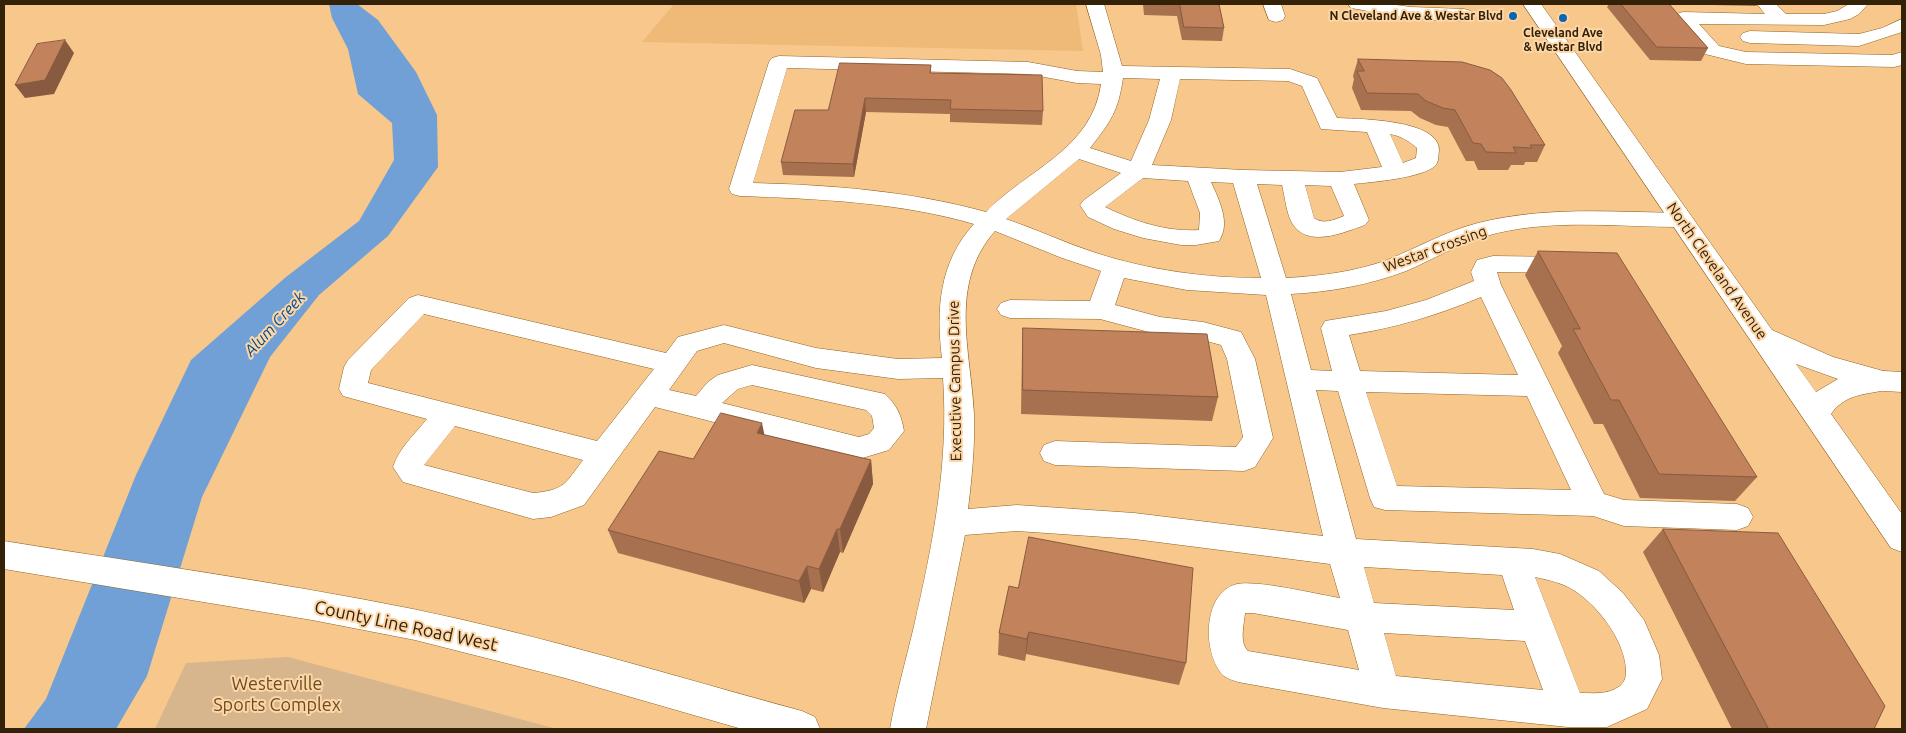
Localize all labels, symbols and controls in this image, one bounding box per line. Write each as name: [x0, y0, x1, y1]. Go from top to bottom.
place label: N Cleveland Ave & Westar Blvd: [1329, 9, 1503, 23]
marker: N Cleveland Ave & Westar Blvd: [1507, 10, 1519, 22]
marker: Cleveland Ave & Westar Blvd: [1557, 12, 1569, 24]
place label: Cleveland Ave & Westar Blvd: [1523, 26, 1603, 54]
street label: North Cleveland Avenue: [1663, 199, 1771, 343]
street label: Westar Crossing: [1381, 222, 1489, 276]
water label: Alum Creek: [240, 288, 310, 360]
street label: Executive Campus Drive: [945, 300, 965, 462]
street label: County Line Road West: [312, 596, 500, 656]
park label: Westerville Sports Complex: [213, 673, 341, 716]

